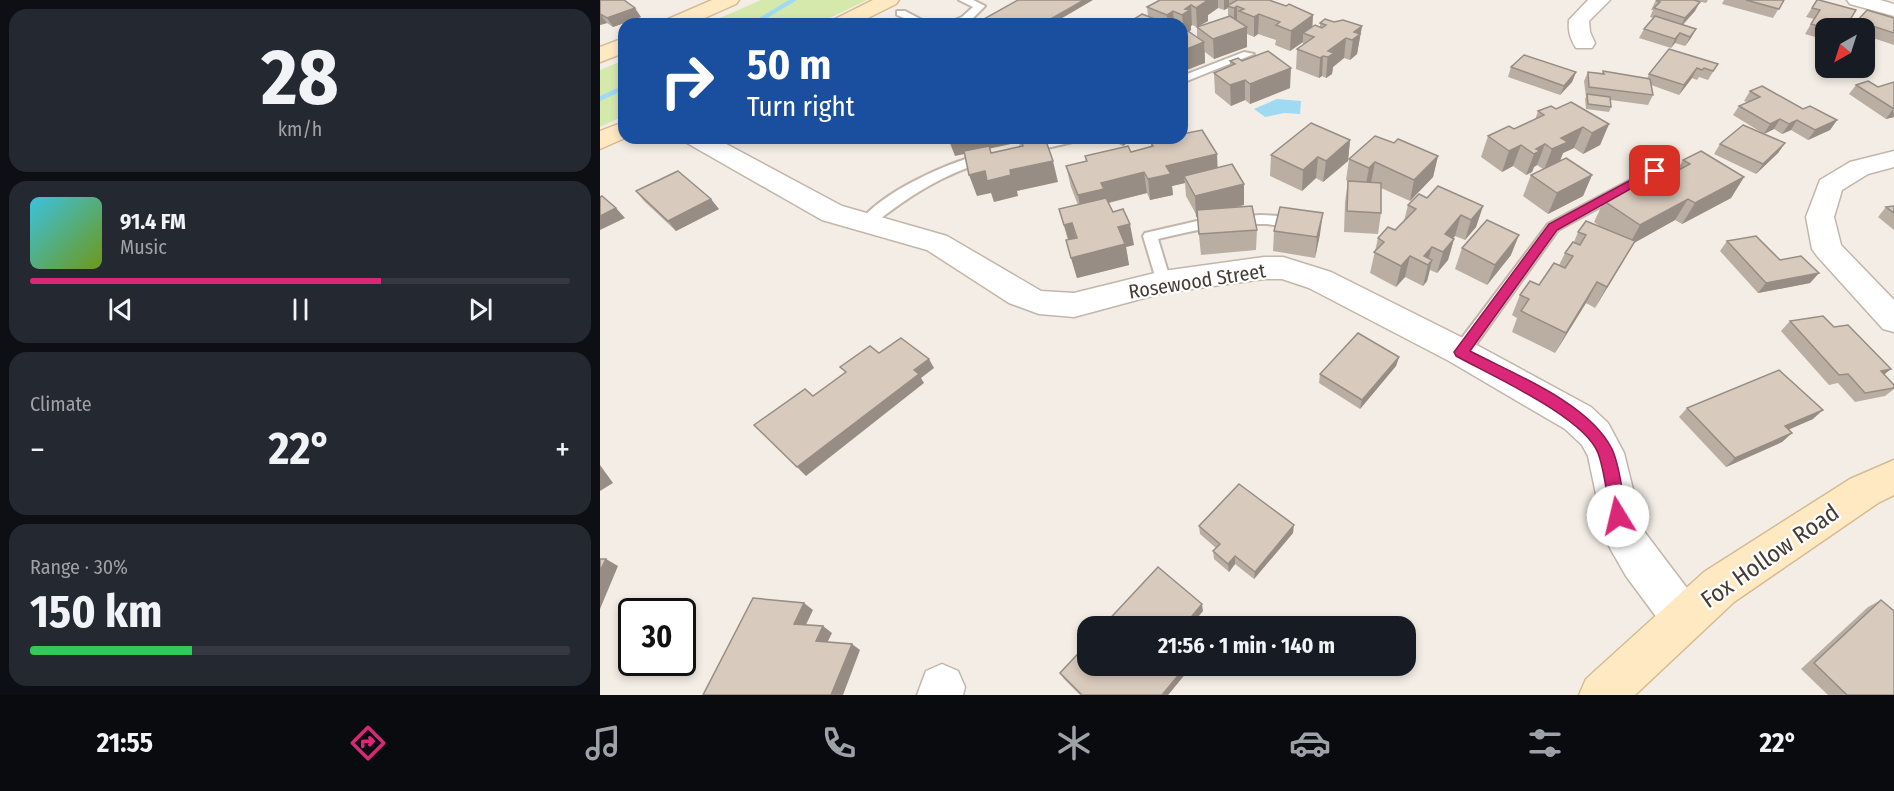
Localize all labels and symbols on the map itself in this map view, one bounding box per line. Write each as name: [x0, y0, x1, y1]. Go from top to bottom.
north arrow: [1815, 18, 1875, 78]
pin: [1629, 145, 1680, 196]
street label: Rosewood Street: [1127, 258, 1268, 304]
position arrow: [1586, 484, 1650, 548]
street label: Fox Hollow Road: [1696, 498, 1844, 614]
speed limit sign: 30: [618, 598, 696, 676]

